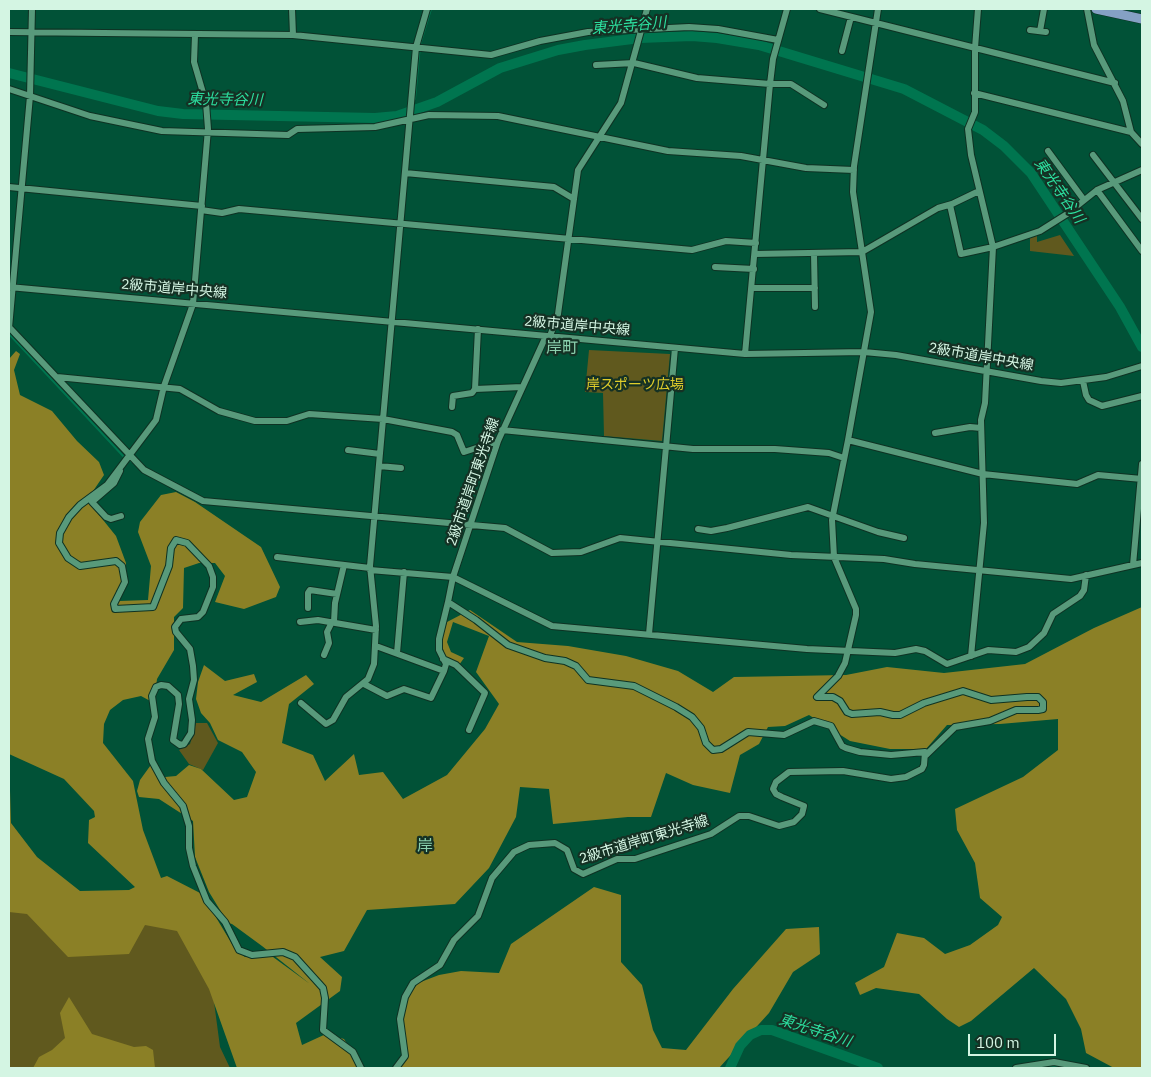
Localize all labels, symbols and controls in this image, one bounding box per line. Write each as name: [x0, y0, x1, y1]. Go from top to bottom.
water label: 東光寺谷川: [591, 14, 667, 38]
water label: 東光寺谷川: [187, 90, 263, 110]
water label: 東光寺谷川: [1030, 155, 1088, 227]
street label: 2級市道岸中央線: [120, 276, 228, 302]
street label: 2級市道岸中央線: [523, 313, 631, 339]
district label: 岸町: [546, 338, 578, 358]
street label: 2級市道岸中央線: [927, 339, 1035, 375]
park label: 岸スポーツ広場: [586, 377, 684, 393]
street label: 2級市道岸町東光寺線: [443, 416, 503, 548]
street label: 2級市道岸町東光寺線: [577, 812, 711, 868]
district label: 岸: [417, 836, 433, 856]
water label: 東光寺谷川: [777, 1011, 853, 1051]
scale bar: [971, 1024, 1058, 1056]
text: 100 m: [976, 1033, 1020, 1052]

